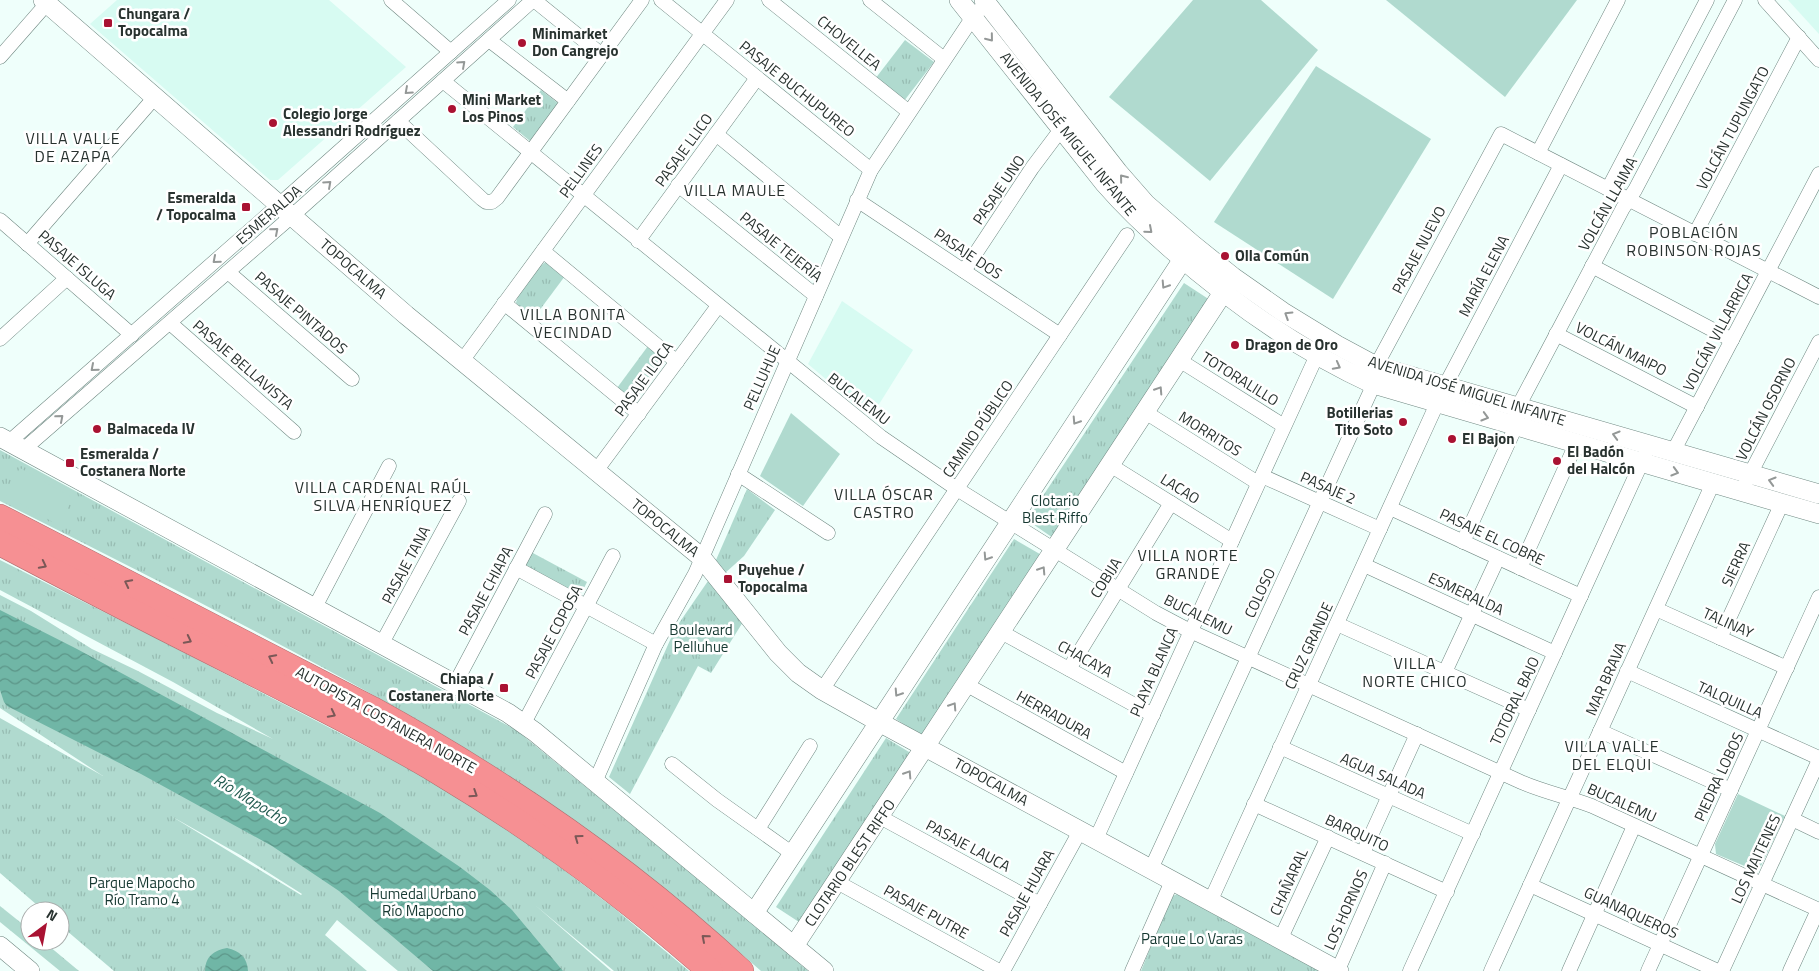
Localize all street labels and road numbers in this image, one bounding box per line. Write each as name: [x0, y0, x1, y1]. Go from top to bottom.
street label: CHOVELLEA: [812, 10, 886, 76]
street label: PASAJE BUCHUPUREO: [735, 35, 860, 143]
street label: AVENIDA JOSÉ MIGUEL INFANTE: [995, 47, 1142, 221]
street label: VOLCÁN TUPUNGATO: [1690, 62, 1775, 194]
street label: PASAJE LLICO: [649, 108, 718, 191]
street label: PELLINES: [553, 139, 608, 202]
street label: PASAJE UNO: [967, 150, 1030, 229]
street label: VOLCÁN LLAIMA: [1572, 152, 1643, 255]
street label: ESMERALDA: [231, 179, 307, 250]
street label: PASAJE NUEVO: [1386, 202, 1451, 298]
street label: PASAJE TEJERÍA: [735, 206, 828, 287]
street label: PASAJE DOS: [930, 222, 1007, 285]
street label: PASAJE ISLUGA: [33, 224, 121, 305]
street label: MARÍA ELENA: [1452, 231, 1515, 321]
street label: TOPOCALMA: [315, 233, 392, 304]
street label: PASAJE PINTADOS: [250, 266, 353, 360]
street label: VOLCÁN VILLARRICA: [1677, 269, 1758, 395]
street label: PASAJE BELLAVISTA: [188, 314, 299, 415]
street label: VOLCÁN MAIPO: [1571, 316, 1671, 382]
street label: PASAJE ILOCA: [609, 336, 679, 421]
street label: PELLUHUE: [737, 342, 786, 414]
street label: TOTORALILLO: [1197, 346, 1284, 412]
street label: AVENIDA JOSÉ MIGUEL INFANTE: [1366, 349, 1569, 432]
street label: VOLCÁN OSORNO: [1730, 353, 1802, 464]
street label: BUCALEMU: [823, 367, 895, 430]
street label: CAMINO PÚBLICO: [936, 375, 1019, 482]
street label: MORRITOS: [1174, 405, 1246, 462]
street label: PASAJE 2: [1297, 465, 1360, 510]
street label: LACAO: [1156, 467, 1205, 510]
street label: TOPOCALMA: [626, 493, 704, 562]
street label: PASAJE EL COBRE: [1436, 502, 1549, 571]
street label: PASAJE TANA: [375, 522, 436, 608]
street label: SIERRA: [1715, 537, 1756, 590]
street label: PASAJE CHIAPA: [452, 542, 519, 640]
street label: COBIJA: [1084, 553, 1127, 602]
street label: COLOSO: [1238, 564, 1281, 622]
street label: ESMERALDA: [1425, 566, 1508, 621]
street label: PASAJE COPOSA: [519, 581, 588, 683]
street label: BUCALEMU: [1160, 588, 1236, 641]
street label: CRUZ GRANDE: [1278, 598, 1339, 693]
street label: TALINAY: [1699, 601, 1757, 644]
street label: PLAYA BLANCA: [1123, 623, 1184, 721]
street label: CHACAYA: [1054, 634, 1117, 683]
street label: MAR BRAVA: [1579, 638, 1632, 719]
street label: TOTORAL BAJO: [1484, 653, 1545, 749]
street label: AUTOPISTA COSTANERA NORTE: [292, 660, 481, 779]
street label: TALQUILLA: [1694, 675, 1767, 724]
street label: HERRADURA: [1012, 684, 1096, 745]
street label: PIEDRA LOBOS: [1688, 728, 1749, 825]
street label: AGUA SALADA: [1337, 746, 1430, 805]
street label: TOPOCALMA: [950, 752, 1033, 812]
street label: BUCALEMU: [1584, 777, 1661, 828]
street label: CLOTARIO BLEST RIFFO: [798, 794, 901, 931]
street label: BARQUITO: [1322, 808, 1393, 857]
street label: LOS MAITENES: [1725, 810, 1786, 907]
street label: PASAJE LAUCA: [922, 814, 1015, 878]
street label: CHAÑARAL: [1263, 844, 1314, 919]
street label: PASAJE HUARA: [993, 845, 1060, 941]
street label: LOS HORNOS: [1318, 866, 1373, 954]
street label: PASAJE PUTRE: [880, 879, 973, 944]
street label: GUANAQUEROS: [1580, 881, 1682, 944]

